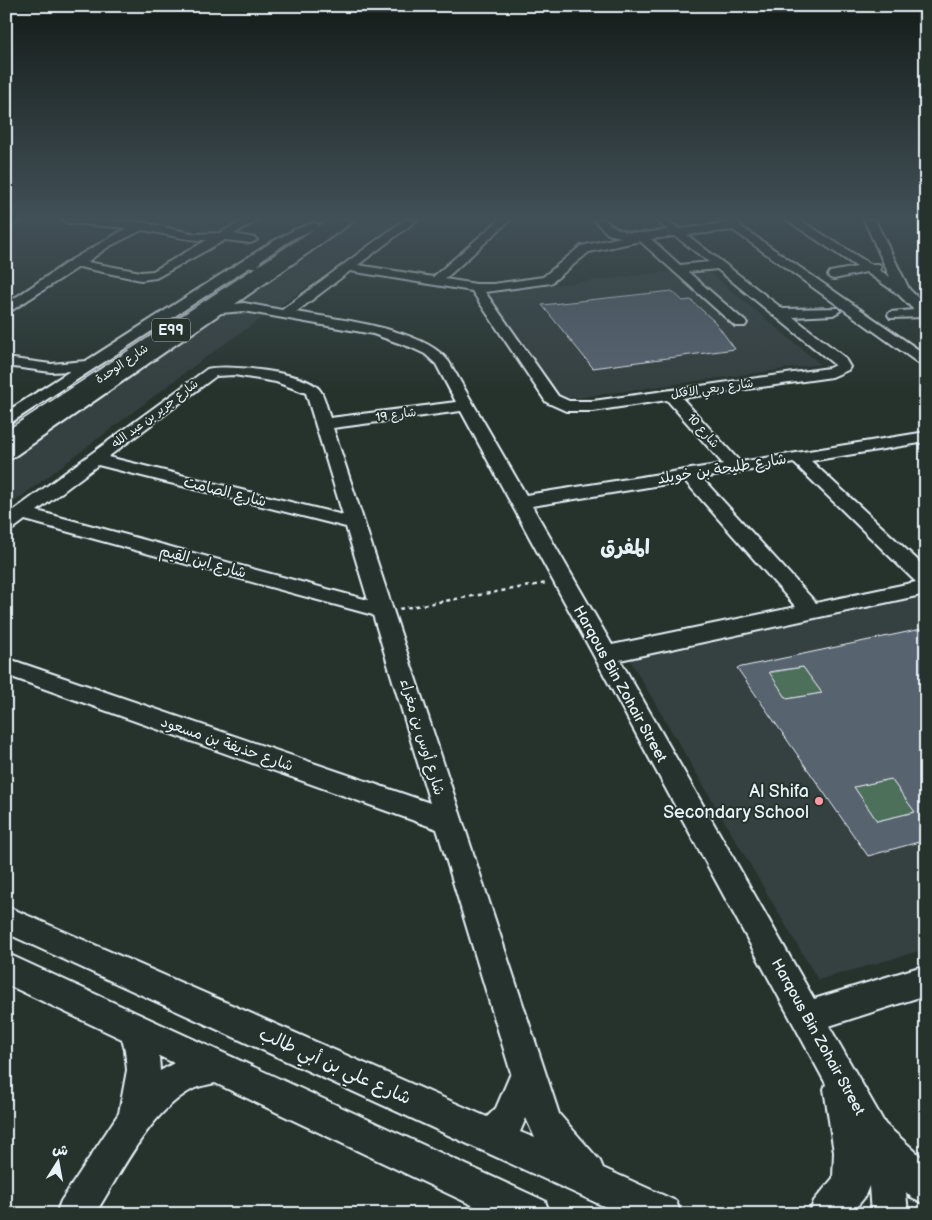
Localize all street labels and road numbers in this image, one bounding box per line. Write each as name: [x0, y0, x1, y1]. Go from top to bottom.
road number: E99: [152, 318, 190, 342]
street label: شارع الوحدة: [93, 341, 152, 388]
street label: شارع جرير بن عبد الله: [109, 376, 202, 452]
street label: شارع ربعي الافكل: [670, 376, 755, 405]
street label: شارع 19: [375, 405, 417, 426]
street label: شارع 10: [683, 411, 722, 452]
street label: شارع طليحة بن خويلد: [656, 449, 788, 489]
street label: شارع الصامت: [182, 473, 268, 511]
street label: شارع ابن القيم: [157, 541, 248, 585]
street label: Harqous Bin Zohair Street: [569, 602, 671, 766]
street label: شارع أوس بن مغراء: [395, 676, 449, 798]
street label: شارع حذيفة بن مسعود: [158, 712, 296, 776]
street label: Harqous Bin Zohair Street: [767, 955, 869, 1119]
street label: شارع علي بن أبي طالب: [254, 1023, 414, 1114]

